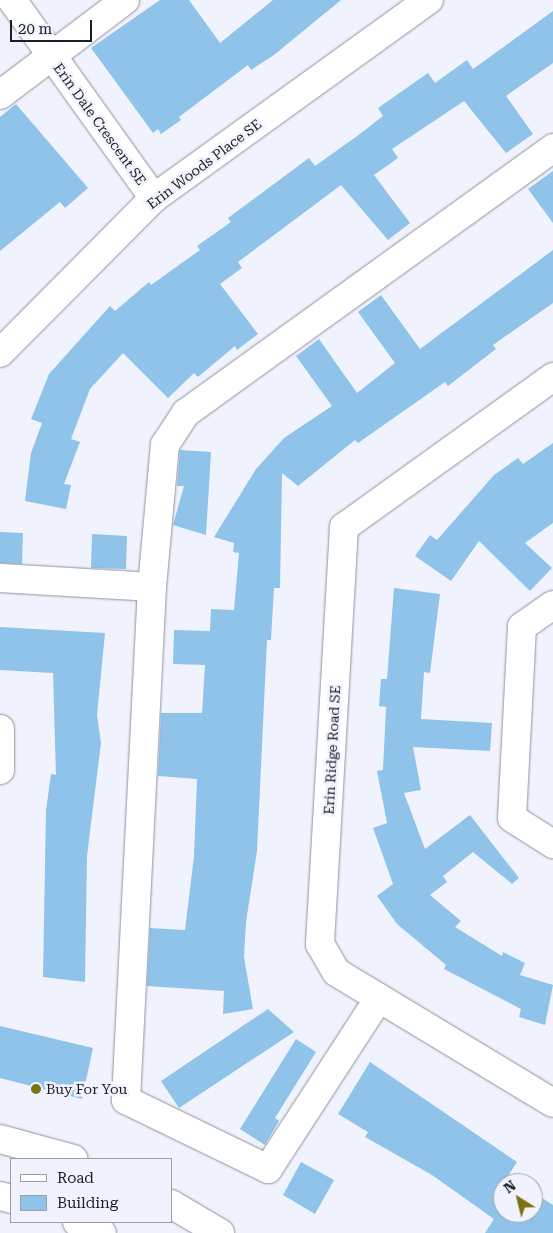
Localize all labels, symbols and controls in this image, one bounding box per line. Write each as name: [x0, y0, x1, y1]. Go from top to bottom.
scale bar: [12, 10, 95, 42]
text: 20 m: [18, 20, 52, 38]
street label: Erin Dale Crescent SE: [50, 60, 150, 188]
street label: Erin Woods Place SE: [143, 115, 265, 213]
street label: Erin Ridge Road SE: [320, 685, 344, 815]
place label: Buy For You: [46, 1081, 127, 1097]
marker: Buy For You: [30, 1083, 42, 1095]
legend: [10, 1158, 172, 1223]
text: Road: [57, 1169, 94, 1187]
north arrow: [493, 1173, 543, 1223]
text: N: [501, 1177, 519, 1196]
text: Building: [57, 1194, 118, 1212]

